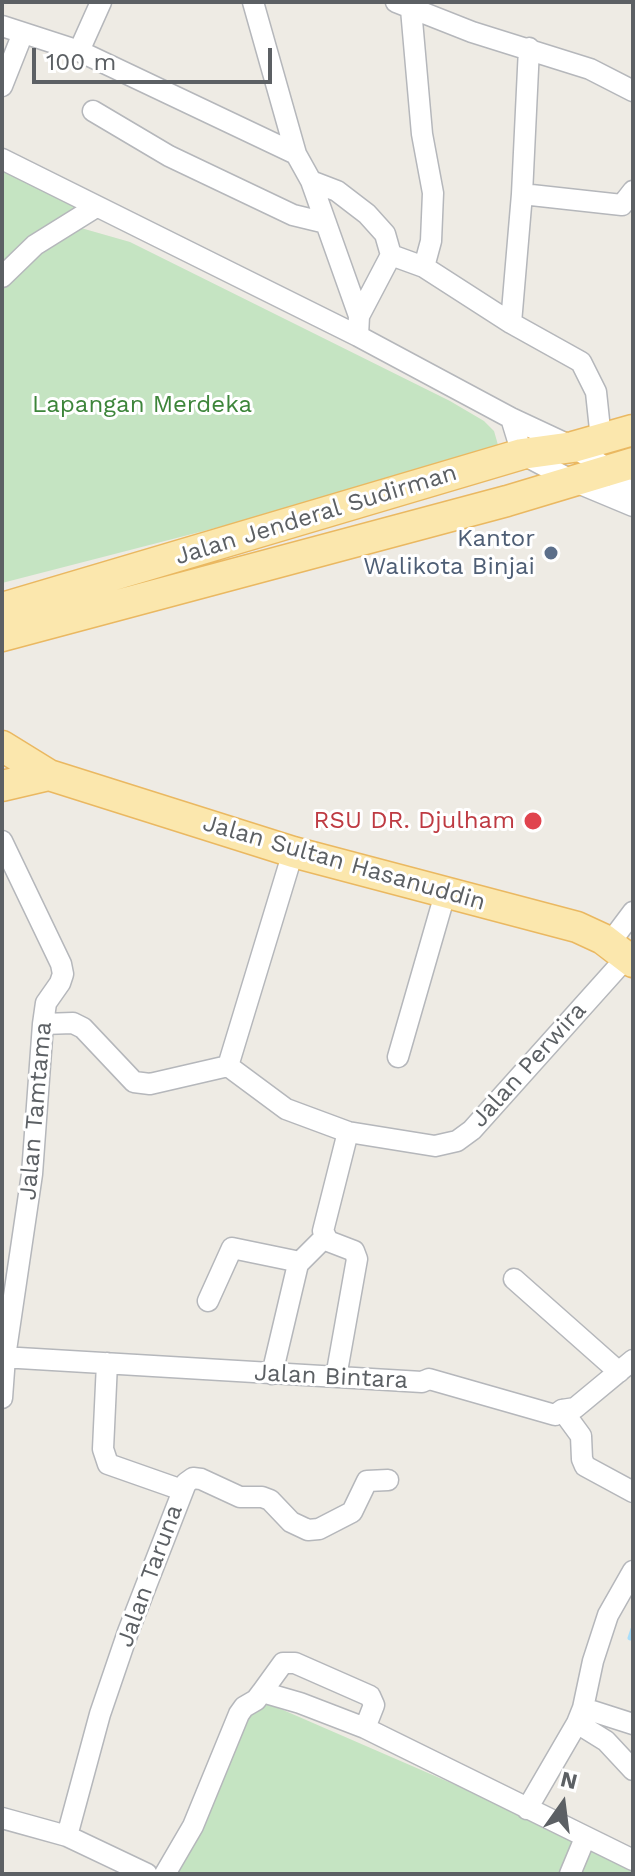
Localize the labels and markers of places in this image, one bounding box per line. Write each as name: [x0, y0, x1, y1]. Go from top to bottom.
place label: Kantor Walikota Binjai: [363, 525, 535, 581]
marker: Kantor Walikota Binjai: [542, 544, 560, 562]
place label: RSU DR. Djulham: [314, 807, 515, 835]
marker: RSU DR. Djulham: [522, 810, 544, 832]

